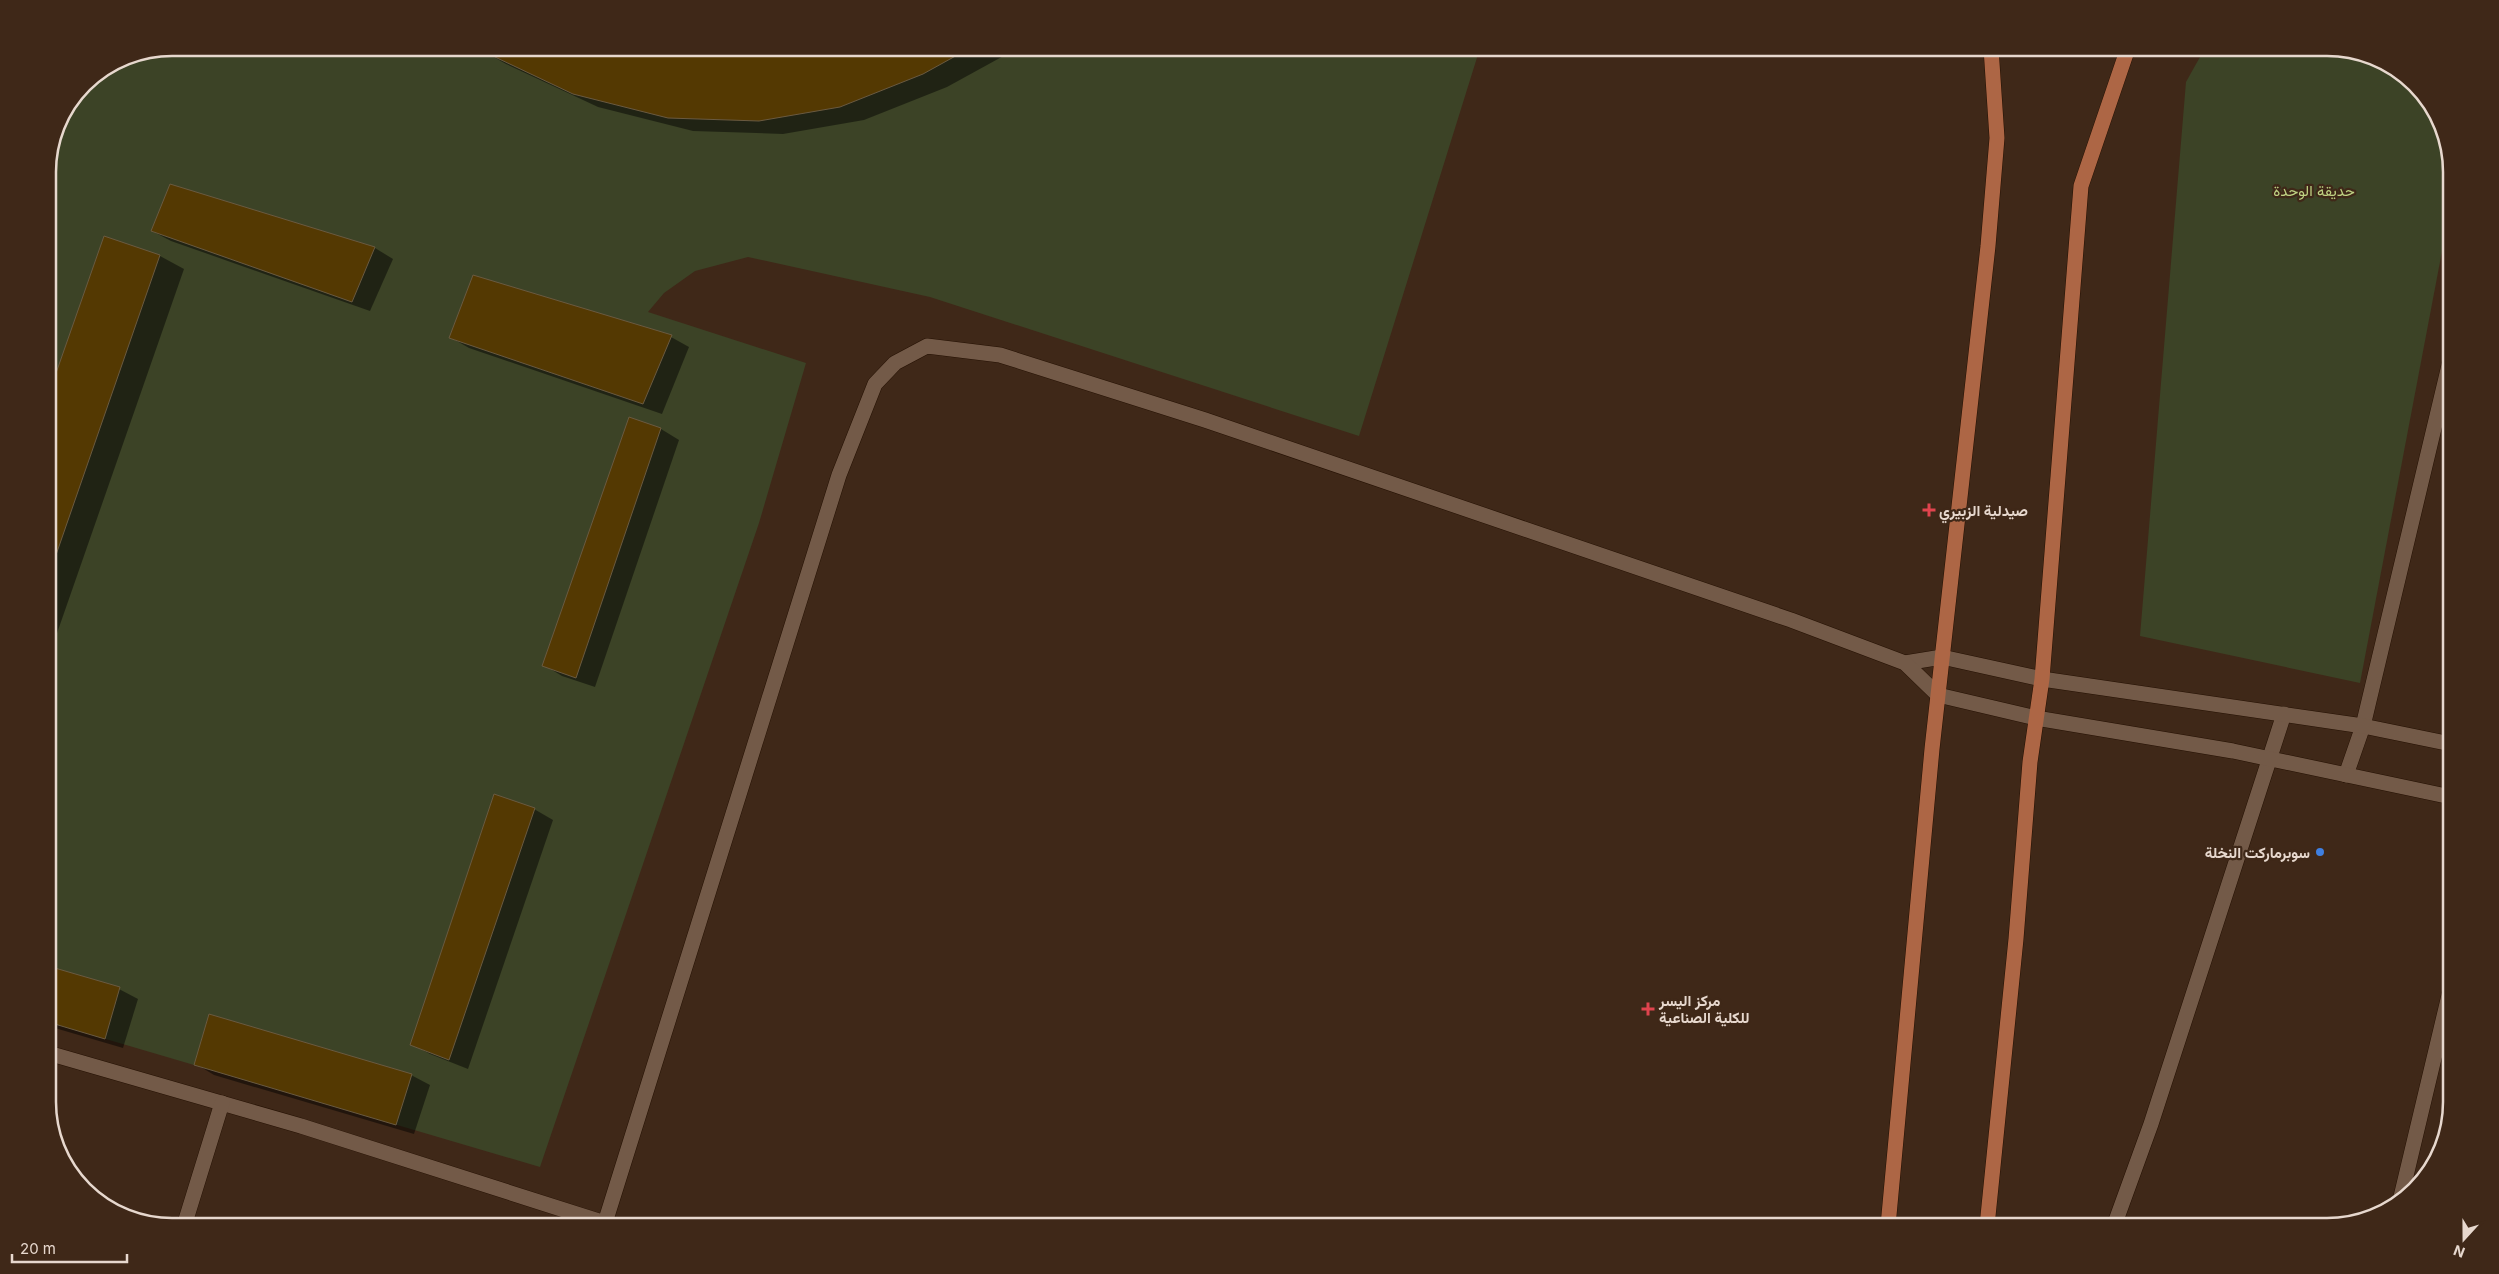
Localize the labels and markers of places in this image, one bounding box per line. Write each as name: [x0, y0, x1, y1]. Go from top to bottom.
place label: صيدلية الزبيري: [1939, 501, 2028, 524]
marker: صيدلية الزبيري: [1923, 504, 1935, 516]
place label: سوبرماركت النخلة: [2205, 843, 2310, 862]
marker: سوبرماركت النخلة: [2314, 846, 2326, 858]
place label: مركز اليسر للكلية الصناعية: [1658, 991, 1750, 1027]
marker: مركز اليسر للكلية الصناعية: [1641, 1002, 1655, 1016]

